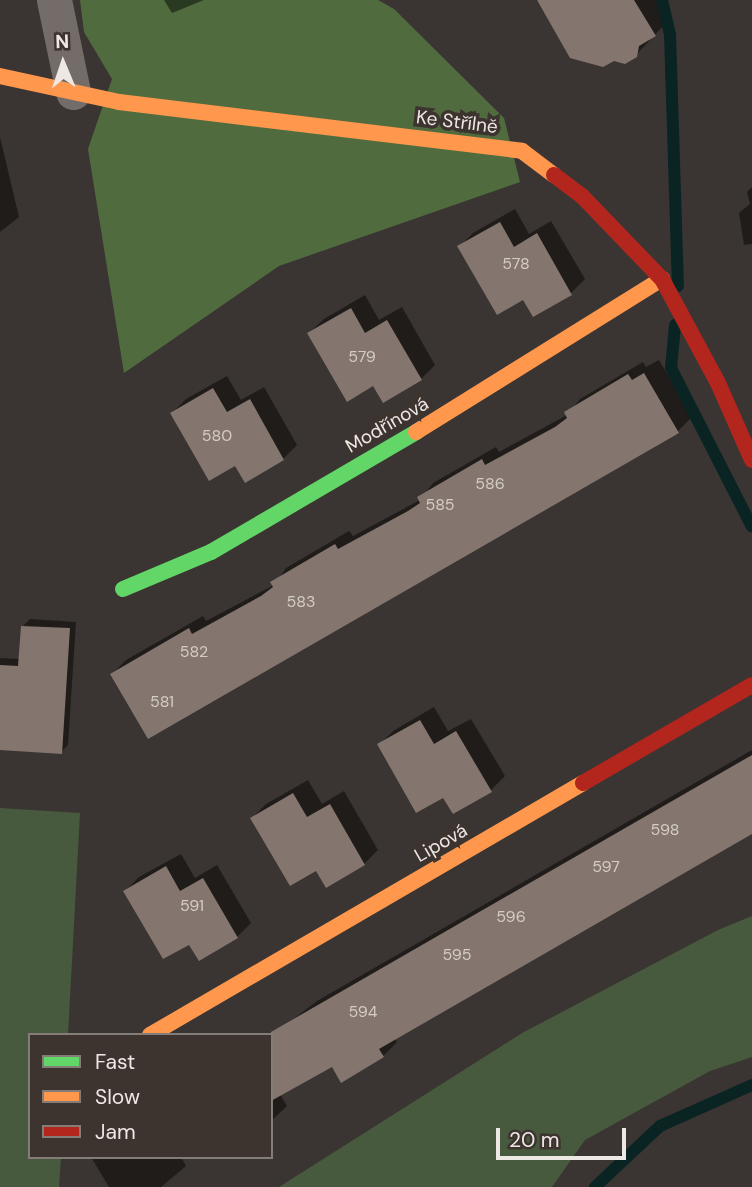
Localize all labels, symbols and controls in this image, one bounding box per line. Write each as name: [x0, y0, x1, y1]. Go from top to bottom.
north arrow: [28, 28, 98, 98]
text: N: [55, 29, 70, 54]
street label: Ke Střílně: [415, 106, 499, 138]
house number: 578: [502, 254, 530, 274]
house number: 579: [348, 347, 376, 367]
street label: Modřínová: [341, 392, 433, 458]
house number: 580: [202, 426, 232, 446]
house number: 586: [475, 474, 505, 494]
house number: 585: [425, 495, 455, 515]
house number: 583: [287, 592, 315, 612]
house number: 582: [180, 642, 208, 662]
house number: 581: [150, 692, 174, 712]
street label: Lipová: [411, 819, 471, 867]
house number: 598: [651, 820, 679, 840]
house number: 597: [592, 857, 620, 877]
house number: 591: [180, 896, 204, 916]
house number: 596: [496, 907, 526, 927]
house number: 595: [442, 945, 472, 965]
house number: 594: [348, 1002, 378, 1022]
legend: [28, 1033, 273, 1159]
text: Fast: [95, 1048, 135, 1076]
text: Slow: [95, 1083, 140, 1111]
scale bar: [500, 1114, 630, 1158]
text: Jam: [95, 1118, 136, 1146]
text: 20 m: [509, 1126, 560, 1154]

